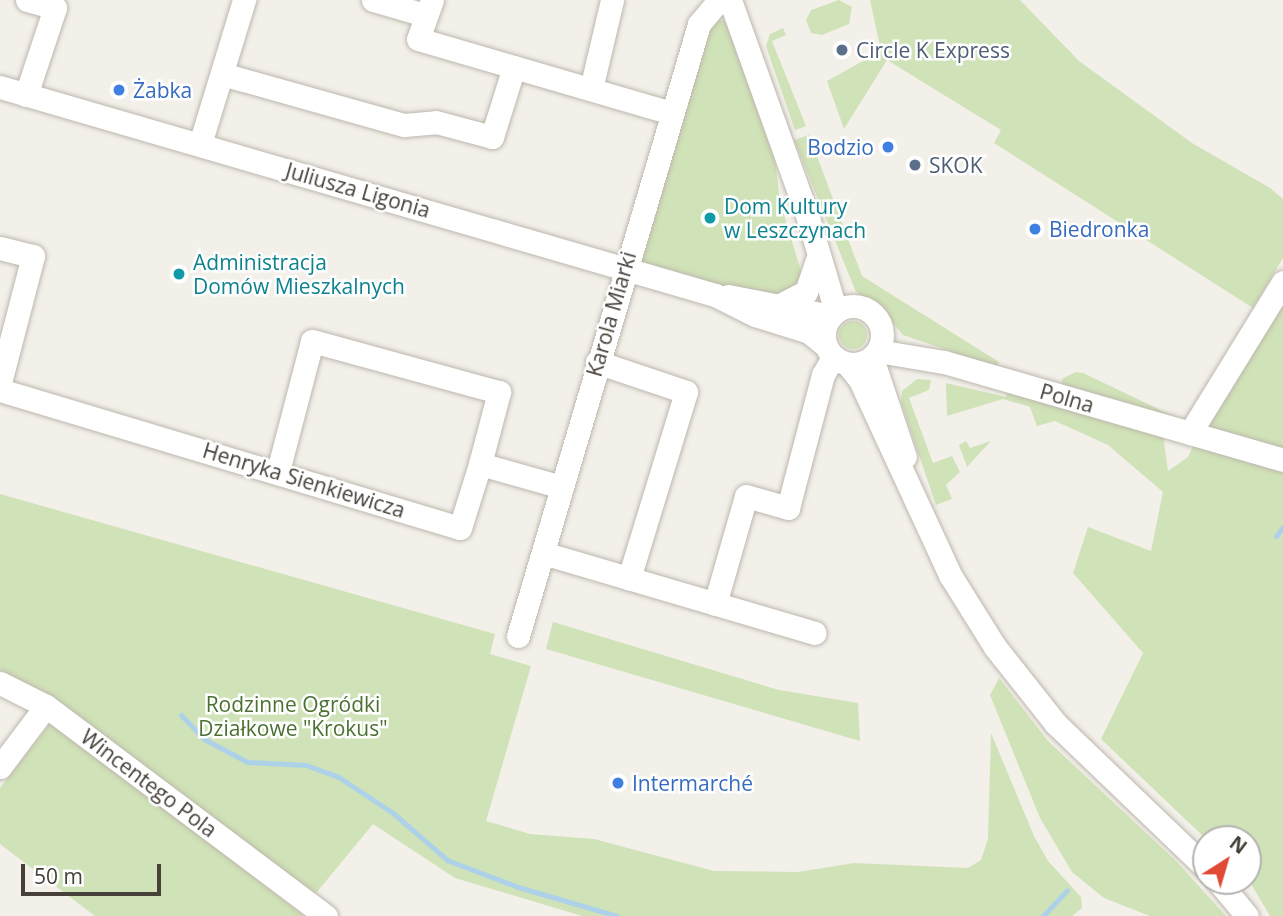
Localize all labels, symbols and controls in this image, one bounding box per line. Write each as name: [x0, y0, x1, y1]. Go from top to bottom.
place label: Circle K Express: [856, 37, 1010, 63]
marker: Circle K Express: [834, 42, 850, 58]
place label: Żabka: [133, 77, 192, 103]
marker: Żabka: [111, 82, 127, 98]
place label: Bodzio: [807, 134, 874, 160]
marker: Bodzio: [880, 139, 896, 155]
place label: SKOK: [929, 152, 983, 178]
street label: Juliusza Ligonia: [283, 157, 433, 223]
marker: SKOK: [907, 157, 923, 173]
place label: Dom Kultury w Leszczynach: [724, 193, 866, 243]
marker: Dom Kultury w Leszczynach: [702, 210, 718, 226]
place label: Biedronka: [1049, 216, 1149, 242]
marker: Biedronka: [1027, 221, 1043, 237]
place label: Administracja Domów Mieszkalnych: [193, 249, 405, 299]
street label: Karola Miarki: [581, 249, 641, 379]
marker: Administracja Domów Mieszkalnych: [171, 266, 187, 282]
street label: Polna: [1037, 378, 1097, 418]
street label: Henryka Sienkiewicza: [200, 437, 408, 523]
park label: Rodzinne Ogródki Działkowe "Krokus": [198, 691, 388, 741]
street label: Wincentego Pola: [76, 724, 222, 842]
place label: Intermarché: [632, 770, 753, 796]
marker: Intermarché: [610, 775, 626, 791]
north arrow: [1192, 825, 1262, 895]
text: N: [1224, 830, 1252, 860]
scale bar: [24, 850, 164, 894]
text: 50 m: [34, 862, 83, 890]

